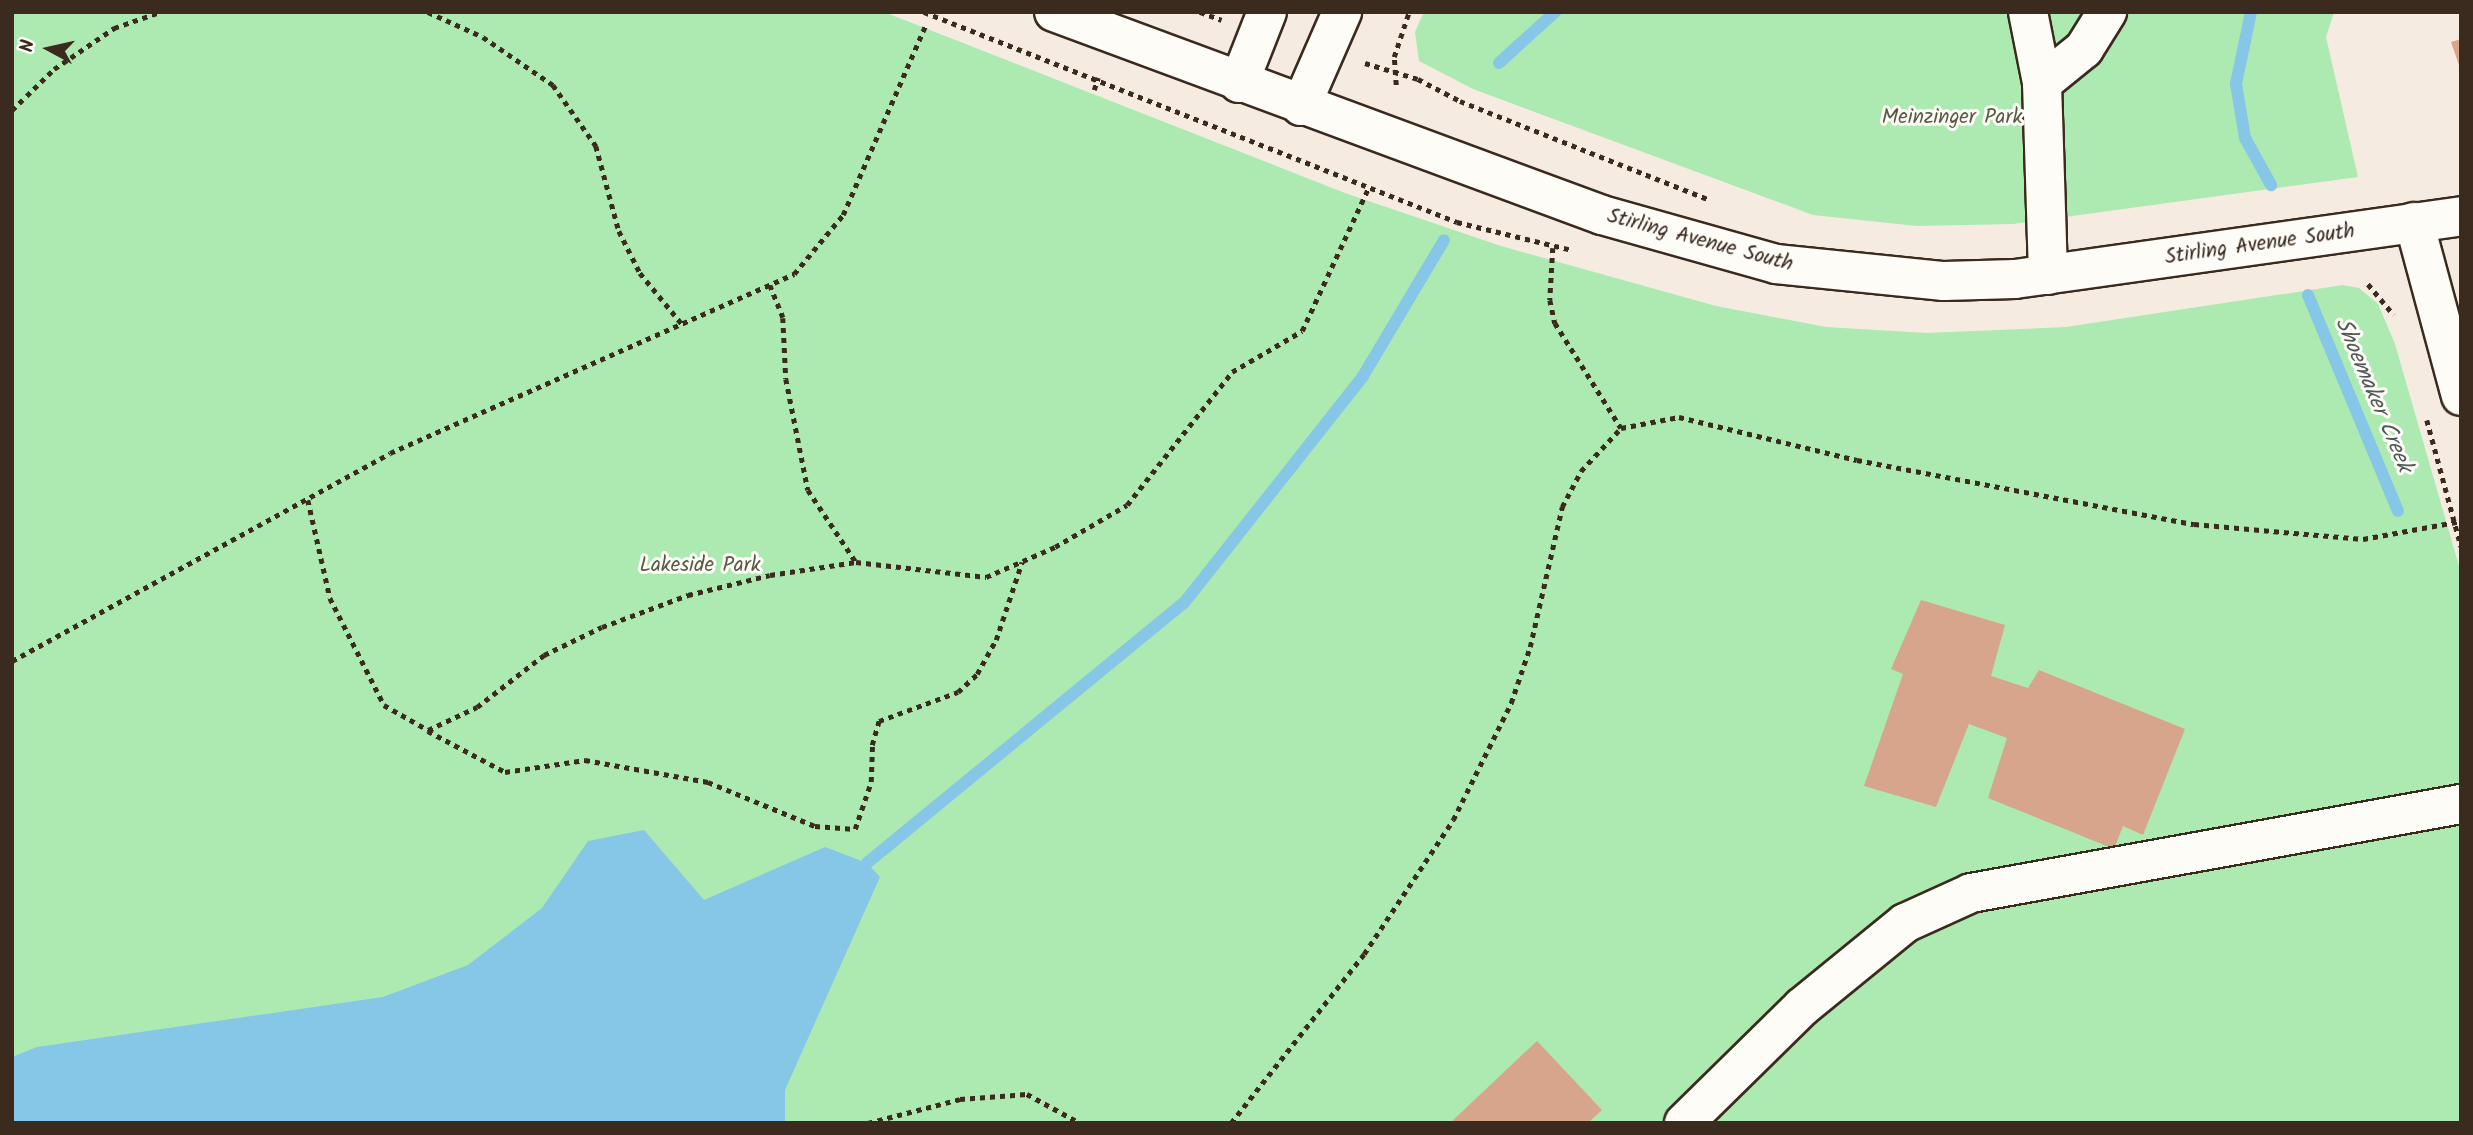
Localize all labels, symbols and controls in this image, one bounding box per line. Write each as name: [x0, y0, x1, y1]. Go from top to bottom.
north arrow: [14, 14, 84, 84]
text: N: [13, 38, 44, 54]
park label: Meinzinger Park: [1882, 105, 2022, 131]
street label: Stirling Avenue South: [1604, 204, 1796, 278]
street label: Stirling Avenue South: [2164, 219, 2356, 271]
water label: Shoemaker Creek: [2328, 314, 2418, 476]
park label: Lakeside Park: [640, 553, 760, 579]

